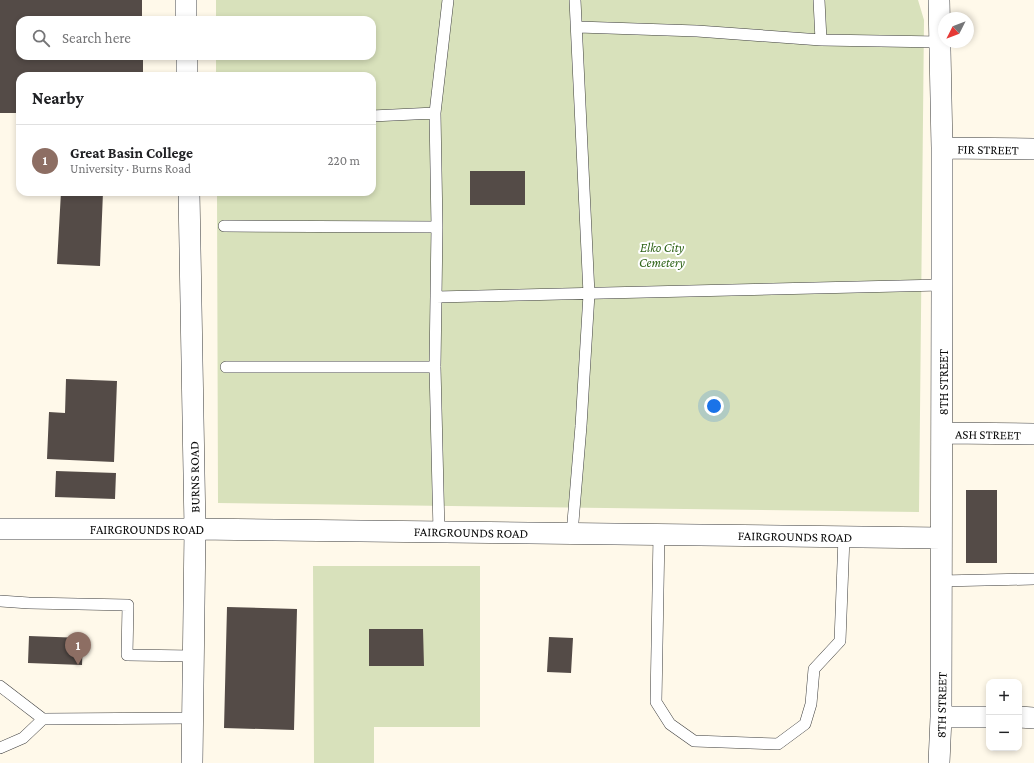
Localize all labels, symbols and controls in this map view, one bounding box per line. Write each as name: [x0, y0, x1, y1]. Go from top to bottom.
north arrow: [938, 12, 974, 48]
search box: [16, 16, 376, 60]
icon: search: [30, 27, 52, 49]
text: Search here: [62, 30, 131, 46]
text: Nearby: [32, 89, 84, 108]
street label: FIR STREET: [957, 141, 1019, 158]
text: Great Basin College: [70, 145, 193, 161]
text: 1: [43, 153, 47, 168]
text: 220 m: [327, 153, 360, 168]
text: University · Burns Road: [70, 161, 191, 176]
park label: Elko City Cemetery: [639, 240, 686, 270]
street label: 8TH STREET: [936, 349, 951, 415]
your location: [704, 396, 724, 416]
street label: ASH STREET: [955, 426, 1021, 443]
street label: BURNS ROAD: [186, 441, 203, 513]
street label: FAIRGROUNDS ROAD: [90, 522, 204, 537]
street label: FAIRGROUNDS ROAD: [414, 524, 528, 541]
street label: FAIRGROUNDS ROAD: [738, 528, 852, 545]
pin: 1: [65, 632, 91, 665]
street label: 8TH STREET: [933, 672, 950, 738]
map controls: [986, 679, 1022, 751]
button: +: [986, 679, 1022, 715]
button: −: [986, 715, 1022, 751]

